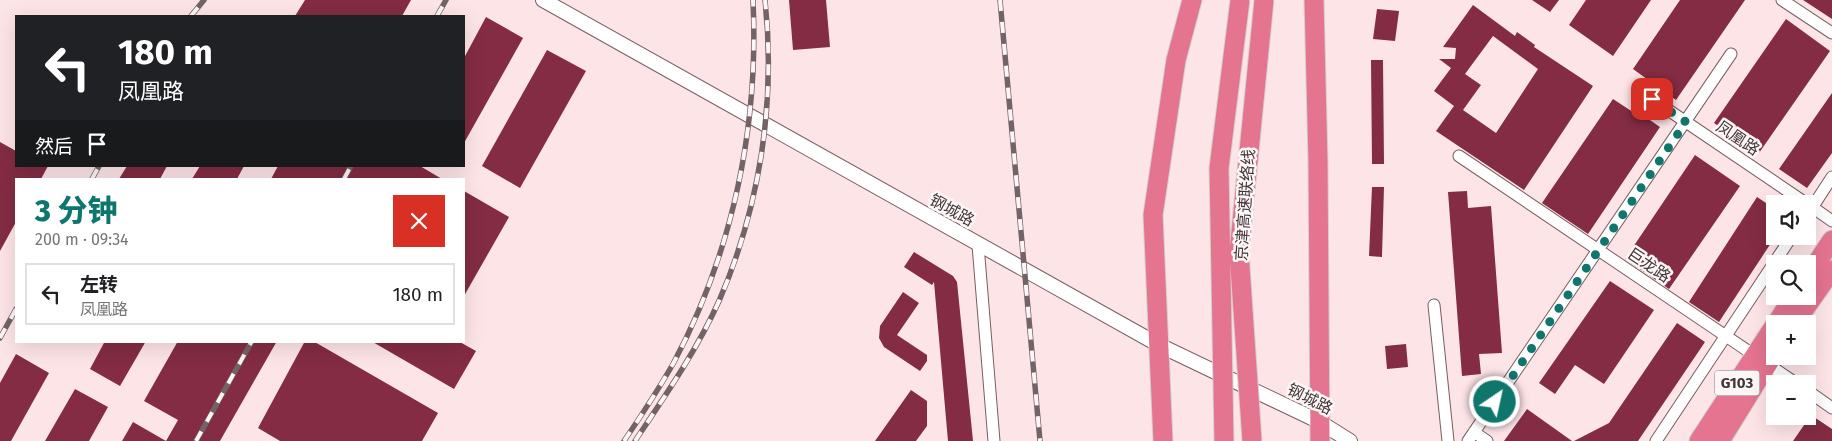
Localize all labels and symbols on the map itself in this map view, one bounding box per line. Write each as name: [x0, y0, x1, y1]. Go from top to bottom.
pin: [1631, 78, 1673, 120]
street label: 凤凰路: [1713, 117, 1763, 159]
street label: 京津高速联络线: [1232, 148, 1258, 262]
street label: 钢城路: [926, 190, 978, 230]
street label: 巨龙路: [1624, 244, 1674, 286]
road number: G103: [1714, 370, 1760, 396]
position arrow: [1468, 375, 1520, 427]
street label: 钢城路: [1284, 380, 1336, 418]

